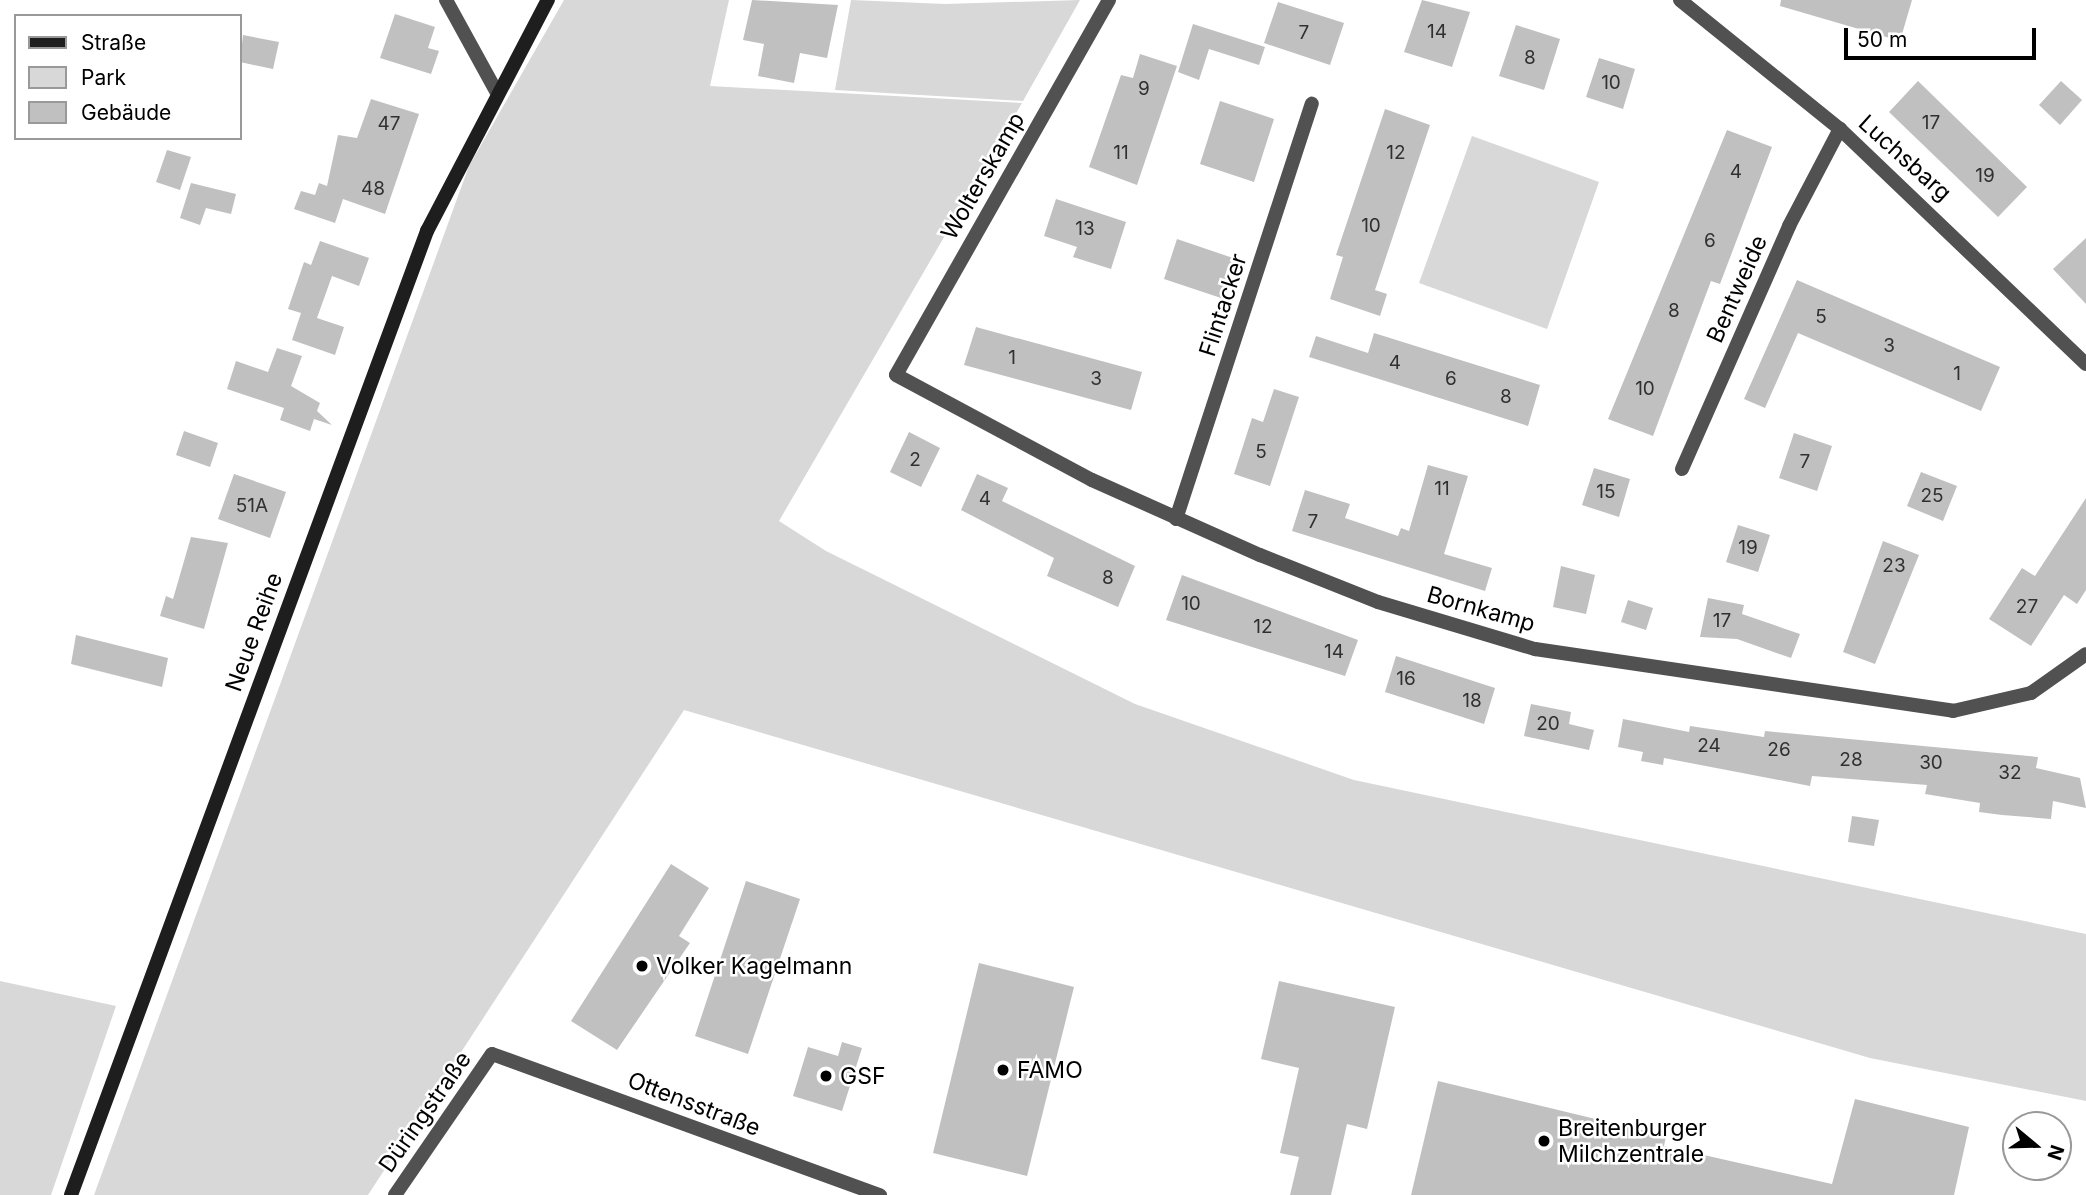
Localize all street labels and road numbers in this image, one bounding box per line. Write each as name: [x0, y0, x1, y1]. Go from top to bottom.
street label: Wolterskamp: [935, 107, 1031, 245]
street label: Luchsbarg: [1853, 109, 1957, 207]
street label: Bentweide: [1701, 231, 1773, 347]
street label: Flintacker: [1193, 250, 1253, 360]
street label: Neue Reihe: [220, 569, 288, 695]
street label: Bornkamp: [1424, 580, 1538, 638]
street label: Düringstraße: [373, 1046, 477, 1178]
street label: Ottensstraße: [624, 1066, 764, 1142]

